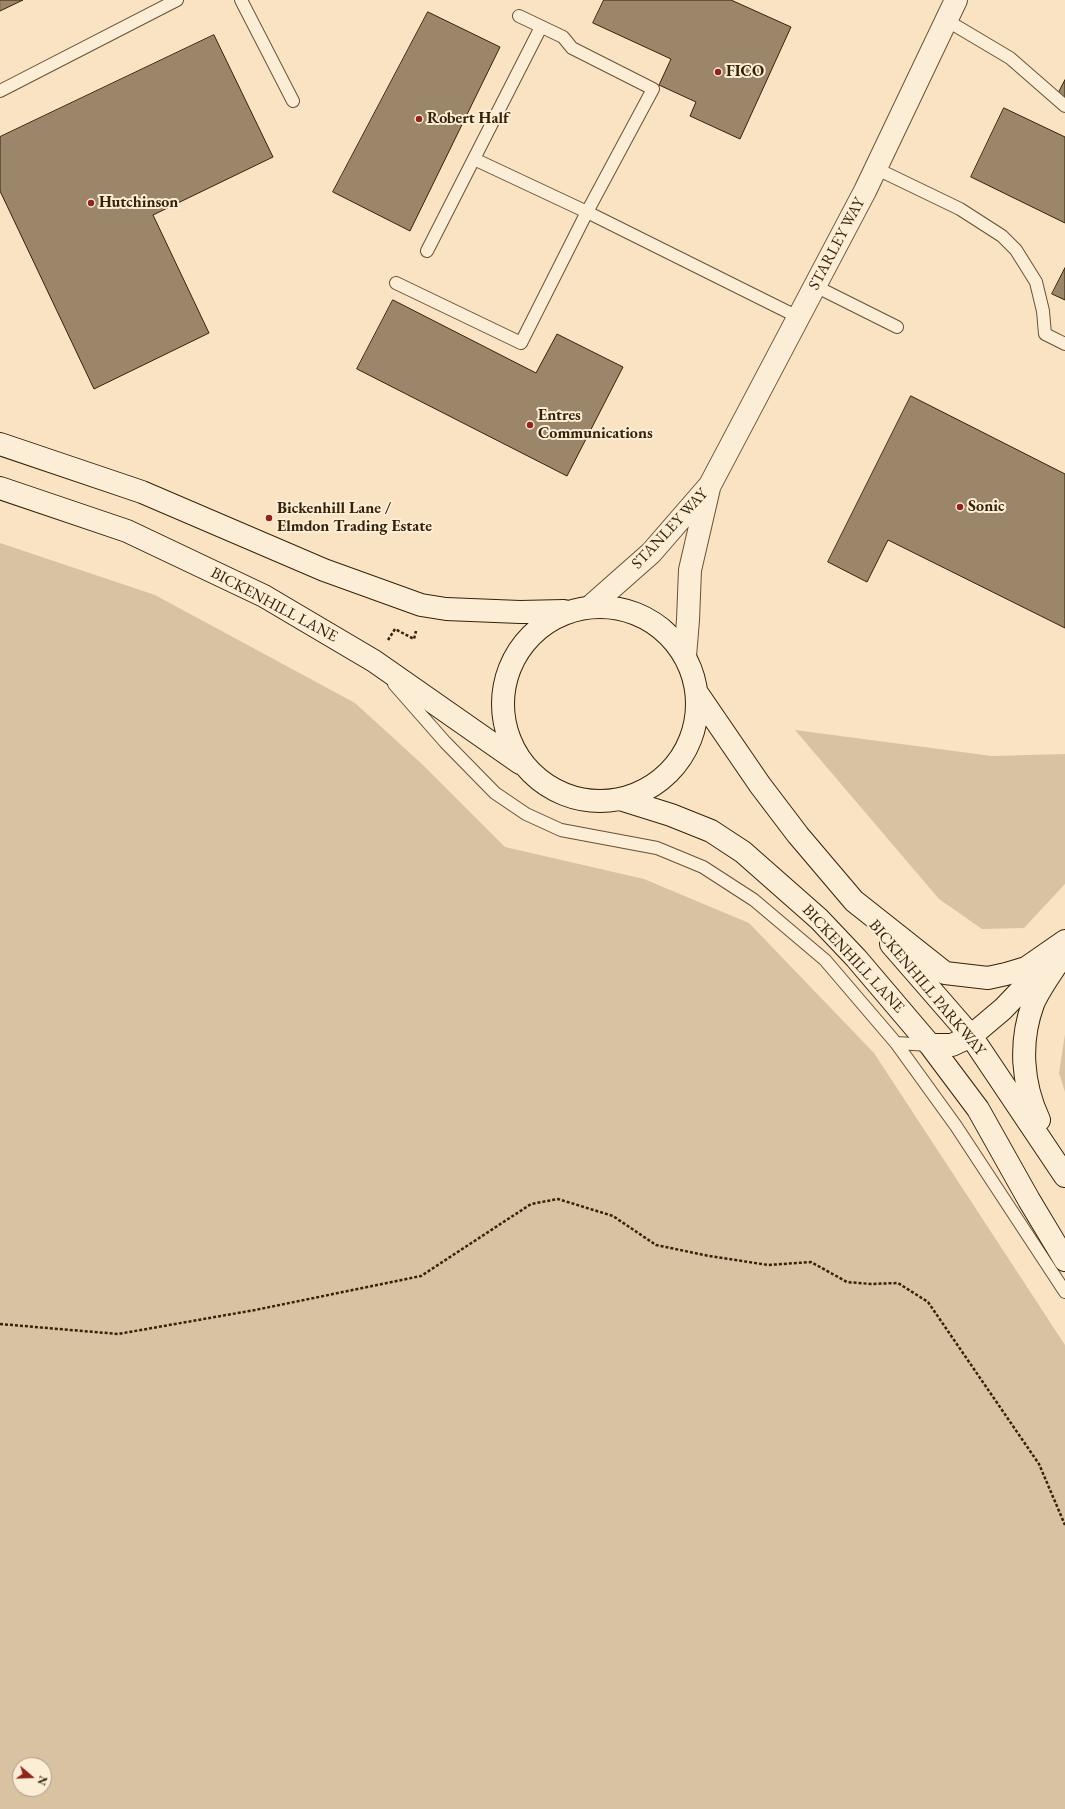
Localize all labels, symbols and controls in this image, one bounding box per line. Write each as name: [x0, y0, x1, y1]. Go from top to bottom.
place label: FICO: [726, 62, 764, 82]
marker: FICO: [713, 67, 723, 77]
place label: Robert Half: [427, 109, 509, 129]
marker: Robert Half: [414, 114, 424, 124]
place label: Hutchinson: [99, 193, 178, 213]
street label: STARLEY WAY: [805, 195, 869, 293]
marker: Hutchinson: [86, 198, 96, 208]
place label: Entres Communications: [538, 406, 653, 444]
marker: Entres Communications: [525, 420, 535, 430]
street label: STANLEY WAY: [628, 485, 712, 573]
place label: Sonic: [968, 497, 1005, 517]
place label: Bickenhill Lane / Elmdon Trading Estate: [277, 499, 432, 537]
marker: Sonic: [955, 502, 965, 512]
marker: Bickenhill Lane / Elmdon Trading Estate: [264, 513, 274, 523]
street label: BICKENHILL LANE: [207, 563, 341, 647]
street label: BICKENHILL LANE: [798, 901, 908, 1017]
street label: BICKENHILL PARKWAY: [865, 916, 989, 1060]
north arrow: [12, 1757, 52, 1797]
text: N: [34, 1774, 50, 1787]

